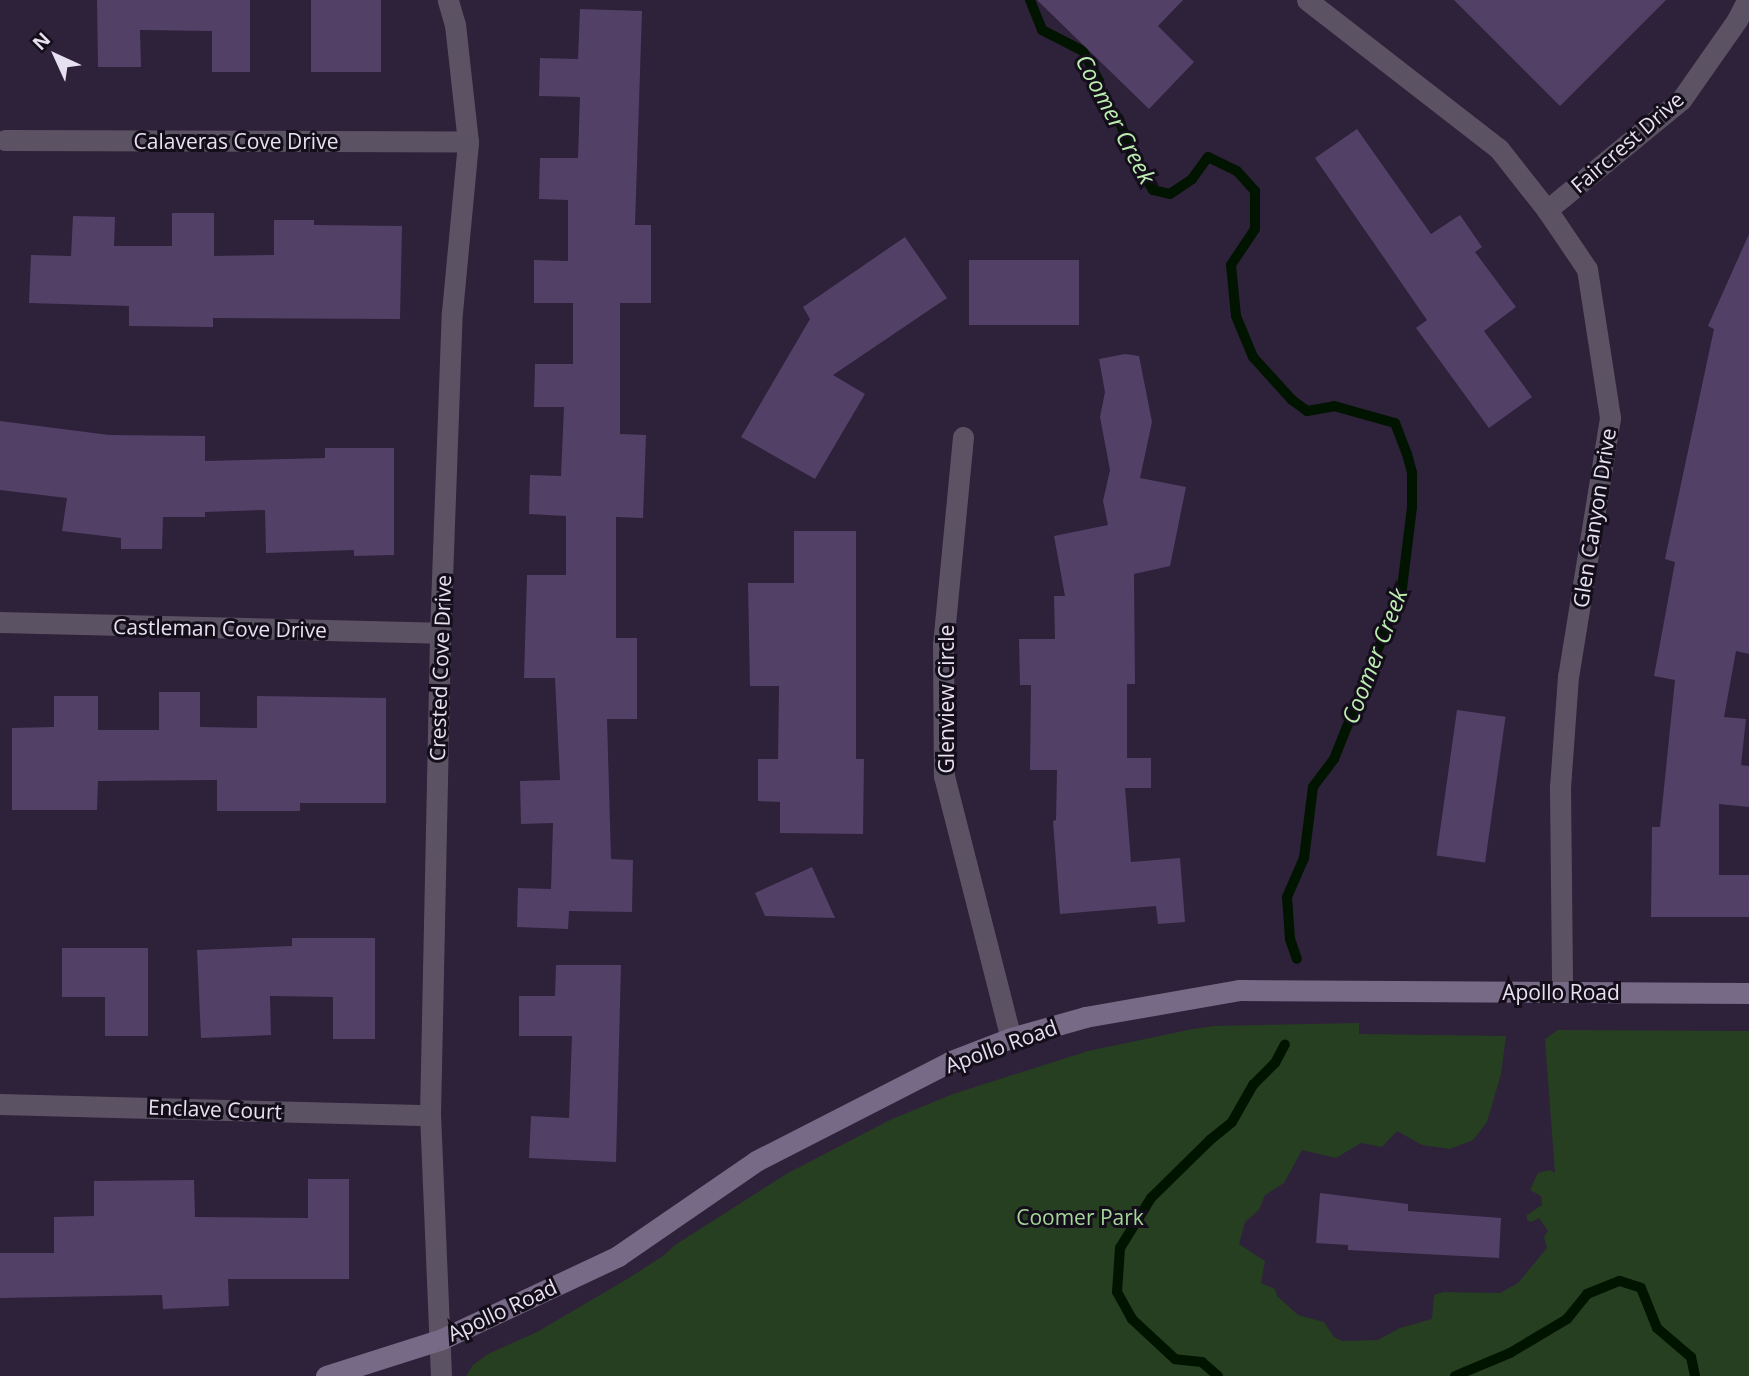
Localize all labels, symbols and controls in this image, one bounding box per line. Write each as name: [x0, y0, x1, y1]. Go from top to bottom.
north arrow: [21, 21, 91, 91]
text: N: [26, 27, 56, 56]
water label: Coomer Creek: [1070, 50, 1162, 188]
street label: Faircrest Drive: [1565, 86, 1689, 198]
street label: Calaveras Cove Drive: [134, 128, 338, 154]
street label: Glen Canyon Drive: [1567, 426, 1621, 610]
street label: Crested Cove Drive: [424, 575, 456, 761]
water label: Coomer Creek: [1336, 584, 1412, 728]
street label: Castleman Cove Drive: [113, 614, 327, 642]
street label: Glenview Circle: [933, 625, 959, 773]
street label: Apollo Road: [1502, 979, 1620, 1005]
street label: Apollo Road: [941, 1014, 1061, 1078]
street label: Enclave Court: [148, 1094, 282, 1124]
park label: Coomer Park: [1016, 1204, 1144, 1230]
street label: Apollo Road: [443, 1274, 561, 1346]

